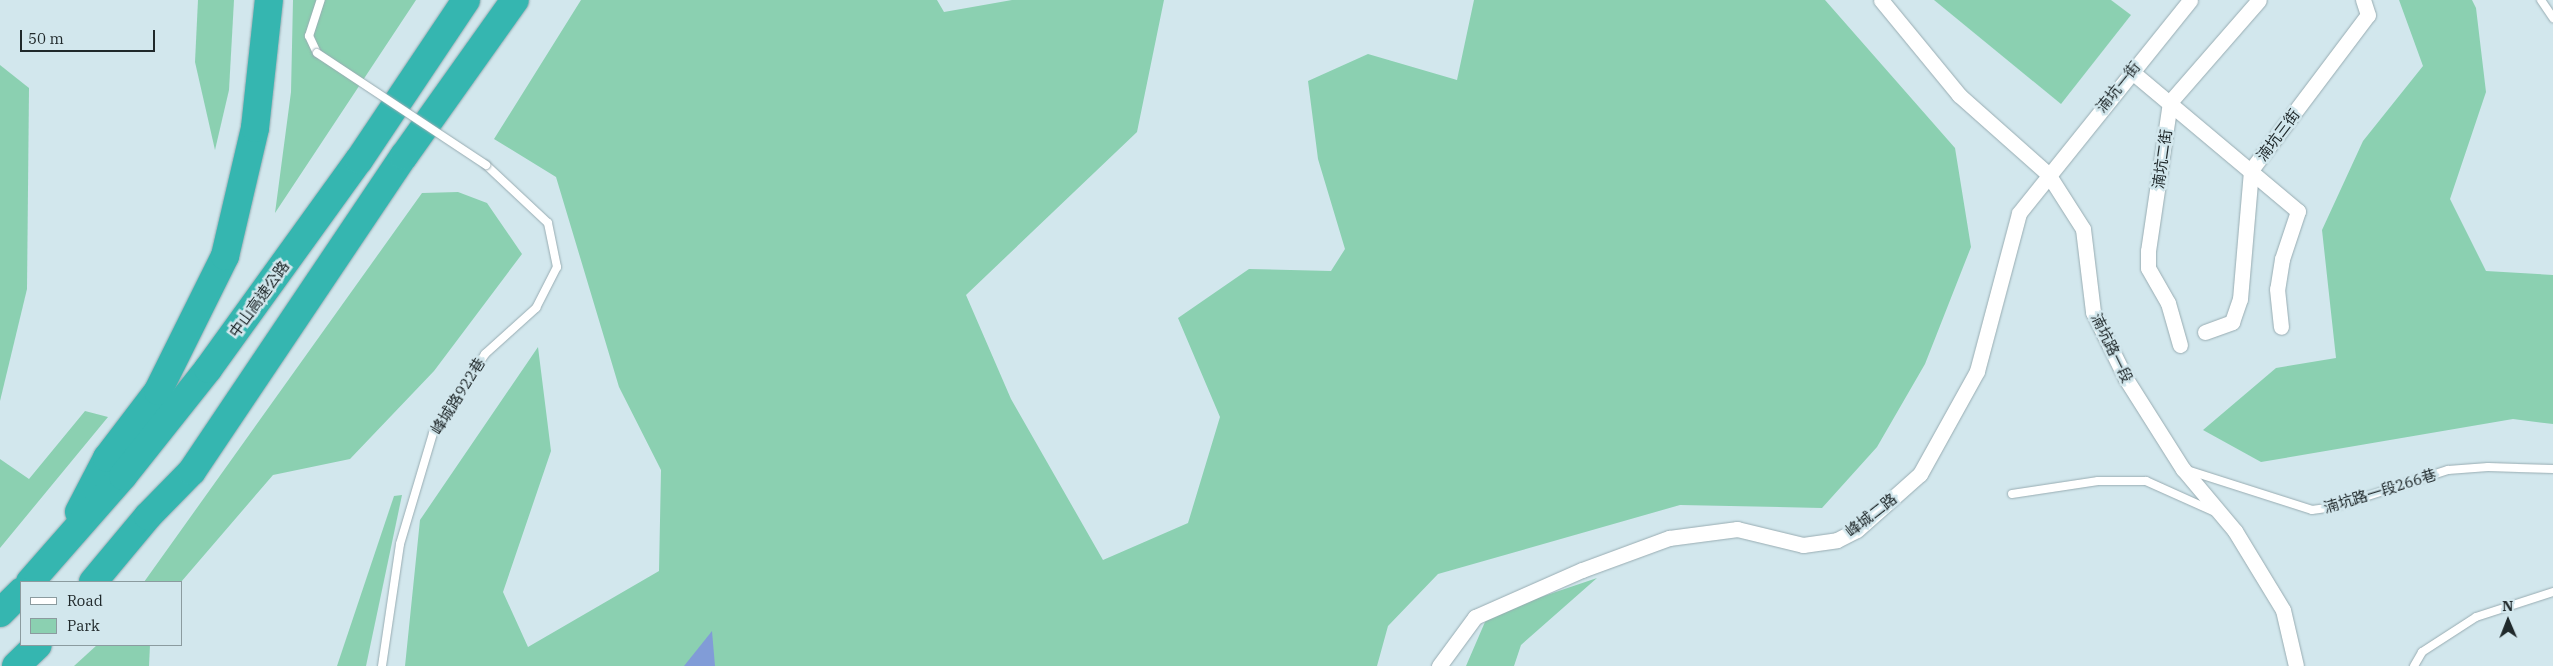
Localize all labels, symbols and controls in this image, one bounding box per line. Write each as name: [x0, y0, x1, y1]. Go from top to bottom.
scale bar: [22, 20, 158, 52]
text: 50 m: [28, 29, 64, 48]
street label: 湳坑一街: [2092, 58, 2144, 116]
street label: 湳坑三街: [2253, 106, 2303, 164]
street label: 湳坑二街: [2149, 128, 2175, 190]
street label: 中山高速公路: [225, 257, 293, 341]
street label: 湳坑路一段: [2087, 310, 2137, 386]
street label: 峰城路922巷: [427, 354, 489, 438]
street label: 湳坑路一段266巷: [2321, 465, 2439, 517]
street label: 峰城二路: [1842, 489, 1900, 541]
legend: [20, 581, 182, 646]
text: Road: [67, 591, 103, 610]
north arrow: [2483, 596, 2533, 646]
text: N: [2502, 597, 2513, 615]
text: Park: [67, 616, 100, 635]

